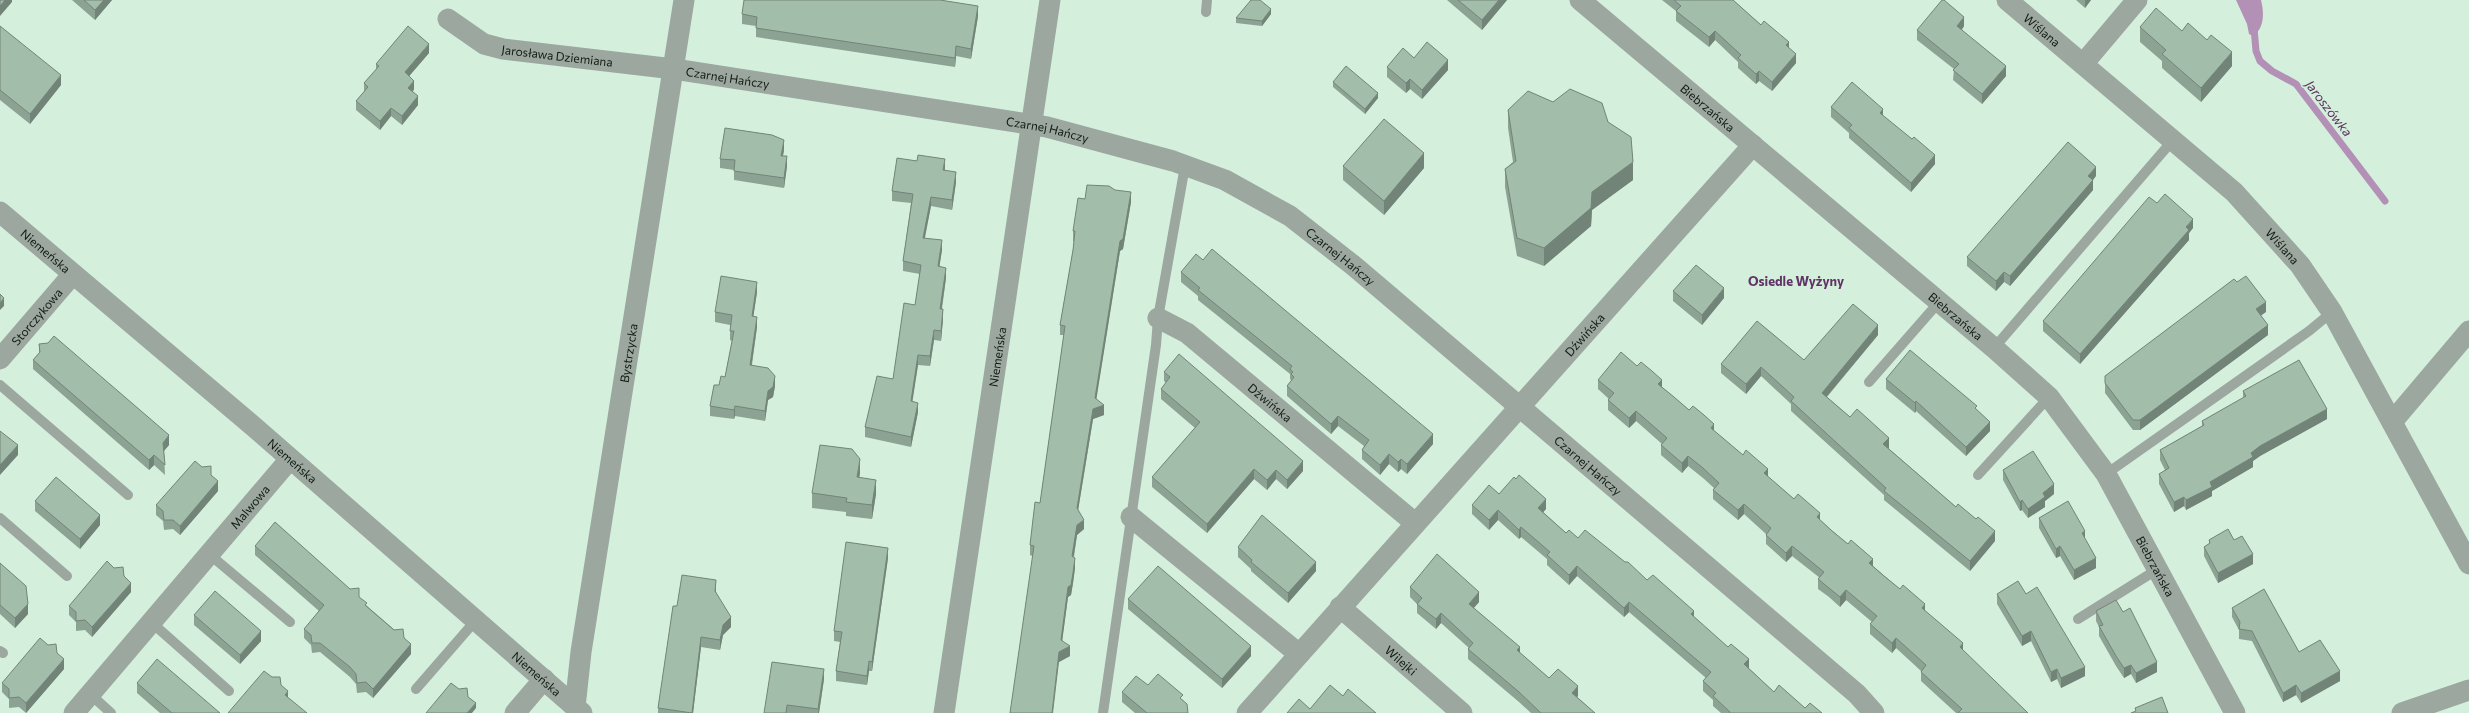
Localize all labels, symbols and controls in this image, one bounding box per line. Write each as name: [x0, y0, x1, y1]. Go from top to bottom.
street label: Wiślana: [2021, 10, 2063, 49]
street label: Jarosława Dziemiana: [501, 42, 614, 69]
street label: Czarnej Hańczy: [685, 64, 770, 91]
water label: Jaroszówka: [2301, 76, 2356, 140]
street label: Biebrzańska: [1678, 81, 1738, 134]
street label: Czarnej Hańczy: [1005, 114, 1090, 145]
street label: Czarnej Hańczy: [1304, 224, 1378, 288]
street label: Wiślana: [2263, 225, 2302, 267]
street label: Niemeńska: [18, 226, 73, 276]
district label: Osiedle Wyżyny: [1748, 273, 1844, 289]
street label: Storczykowa: [8, 285, 65, 348]
street label: Biebrzańska: [1926, 289, 1986, 343]
street label: Dźwińska: [1562, 310, 1607, 359]
street label: Bystrzycka: [617, 322, 640, 384]
street label: Niemeńska: [986, 326, 1008, 388]
street label: Dźwińska: [1246, 380, 1295, 425]
street label: Czarnej Hańczy: [1552, 433, 1625, 498]
street label: Niemeńska: [265, 435, 320, 486]
street label: Malwowa: [227, 482, 272, 531]
street label: Biebrzańska: [2134, 534, 2178, 599]
street label: Wilejki: [1382, 643, 1420, 678]
street label: Niemeńska: [509, 648, 564, 699]

